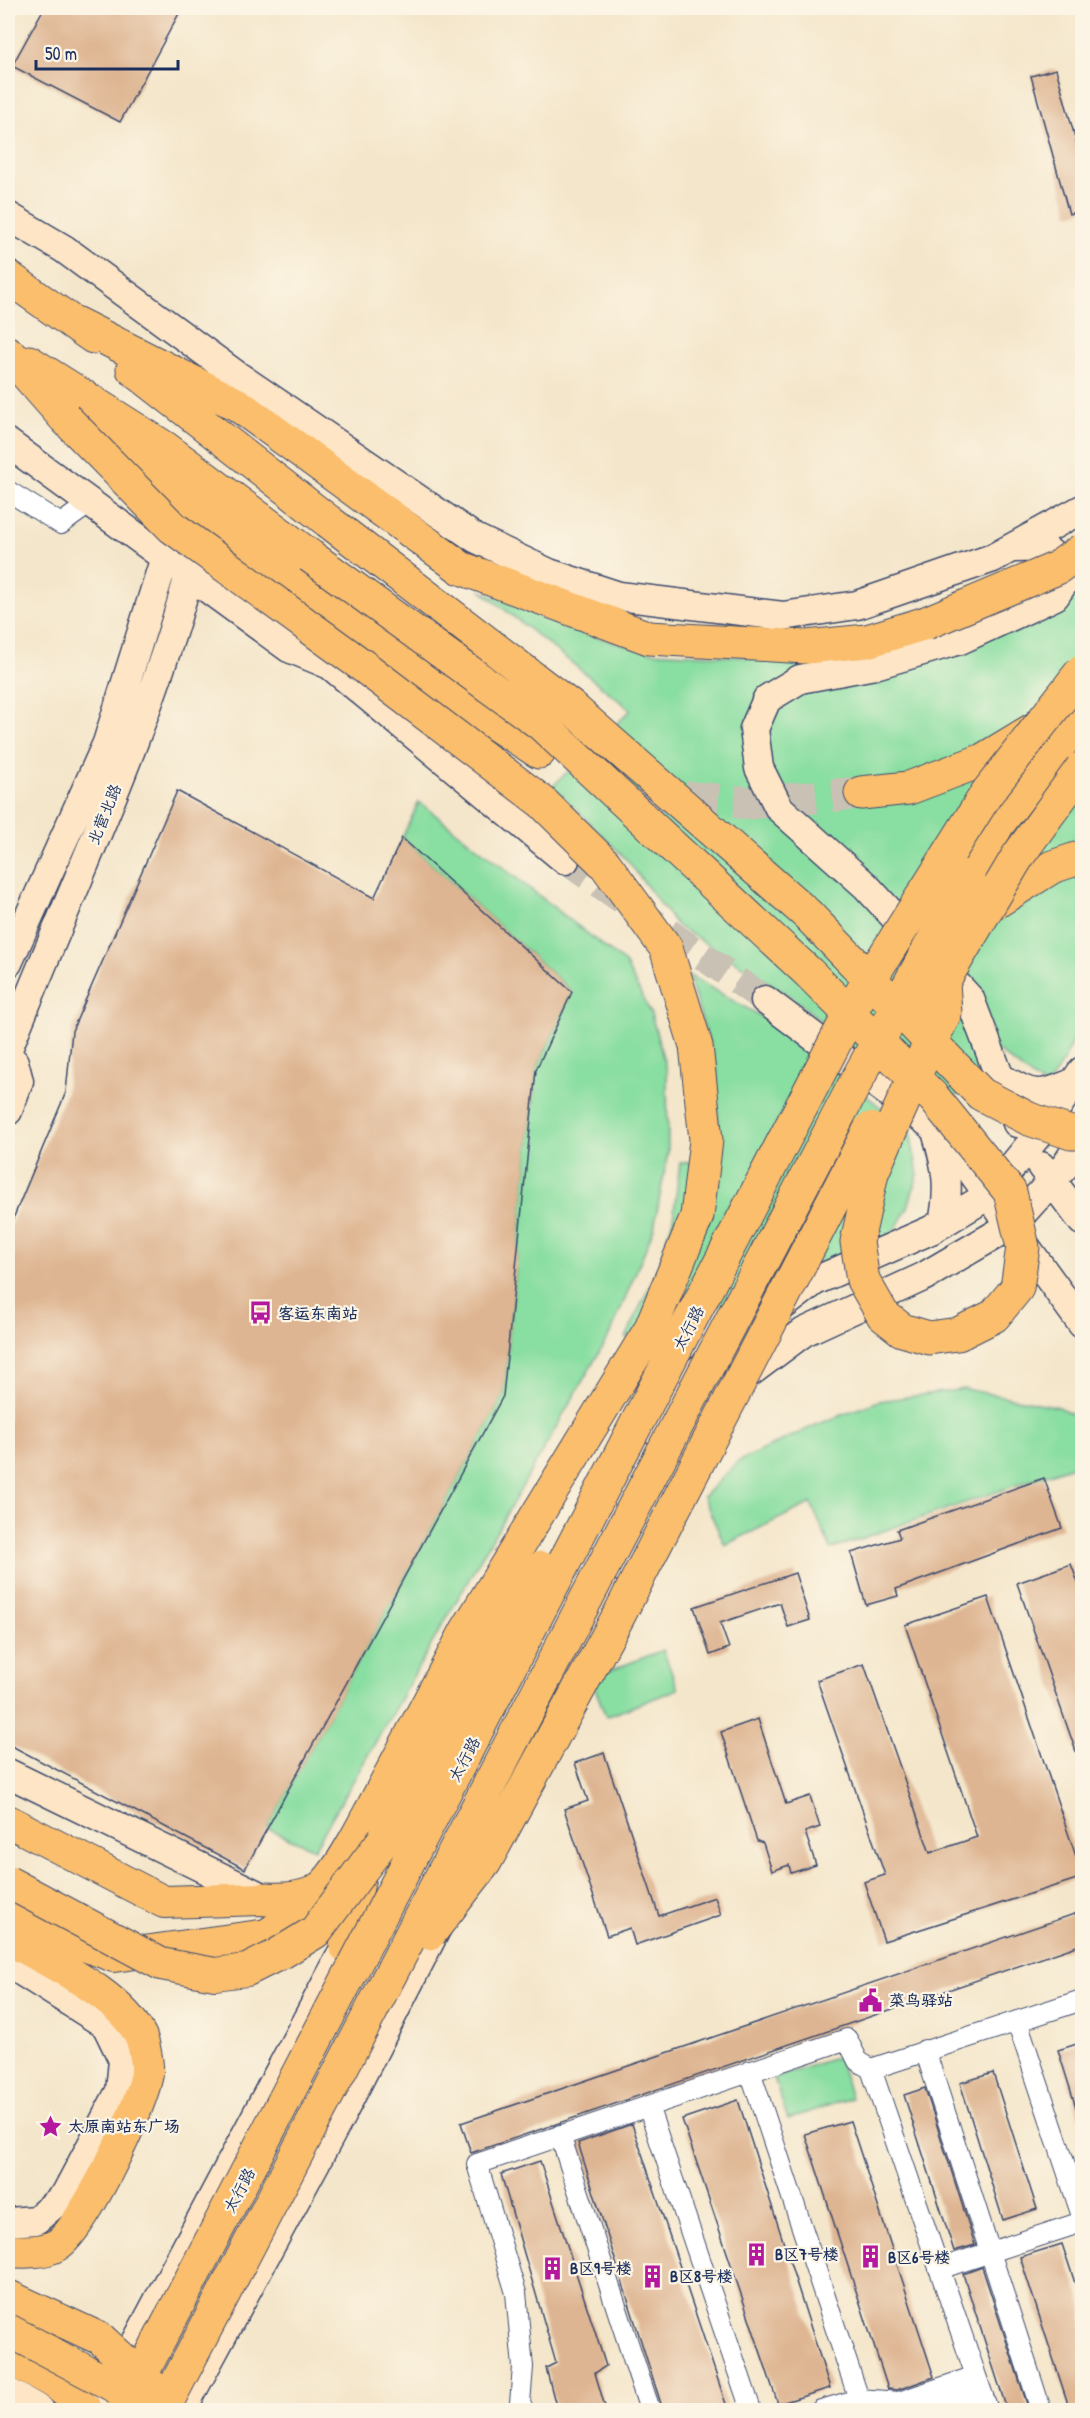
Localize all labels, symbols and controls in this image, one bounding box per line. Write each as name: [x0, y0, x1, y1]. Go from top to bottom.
scale bar: [36, 33, 178, 71]
text: 50 m: [45, 41, 77, 66]
street label: 北营北路: [82, 780, 126, 848]
bus stop icon: 客运东南站: [247, 1300, 273, 1326]
place label: 客运东南站: [278, 1302, 358, 1324]
street label: 太行路: [667, 1302, 709, 1354]
street label: 太行路: [443, 1733, 485, 1785]
public building icon: 菜鸟驿站: [858, 1987, 884, 2013]
place label: 菜鸟驿站: [889, 1989, 953, 2011]
place icon: 太原南站东广场: [37, 2113, 63, 2139]
place label: 太原南站东广场: [68, 2115, 180, 2137]
street label: 太行路: [218, 2164, 260, 2216]
building icon: B区7号楼: [744, 2241, 770, 2267]
place label: B区7号楼: [775, 2243, 839, 2265]
building icon: B区6号楼: [857, 2244, 883, 2270]
place label: B区6号楼: [888, 2246, 951, 2268]
building icon: B区9号楼: [539, 2255, 565, 2281]
place label: B区9号楼: [570, 2257, 632, 2279]
building icon: B区8号楼: [639, 2263, 665, 2289]
place label: B区8号楼: [670, 2265, 733, 2287]

